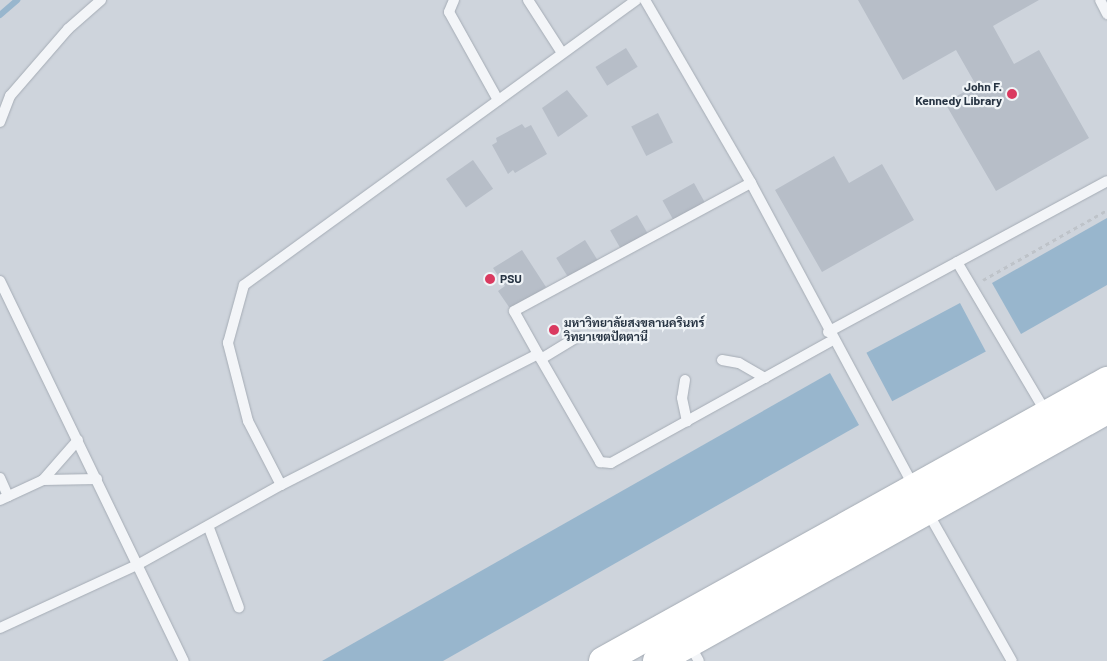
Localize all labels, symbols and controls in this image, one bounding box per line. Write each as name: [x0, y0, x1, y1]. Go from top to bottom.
place label: John F. Kennedy Library: [915, 80, 1002, 108]
marker: John F. Kennedy Library: [1006, 88, 1018, 100]
place label: PSU: [500, 272, 522, 286]
marker: PSU: [484, 273, 496, 285]
place label: มหาวิทยาลัยสงขลานครินทร์ วิทยาเขตปัตตานี: [564, 316, 704, 344]
marker: มหาวิทยาลัยสงขลานครินทร์ วิทยาเขตปัตตานี: [548, 324, 560, 336]

